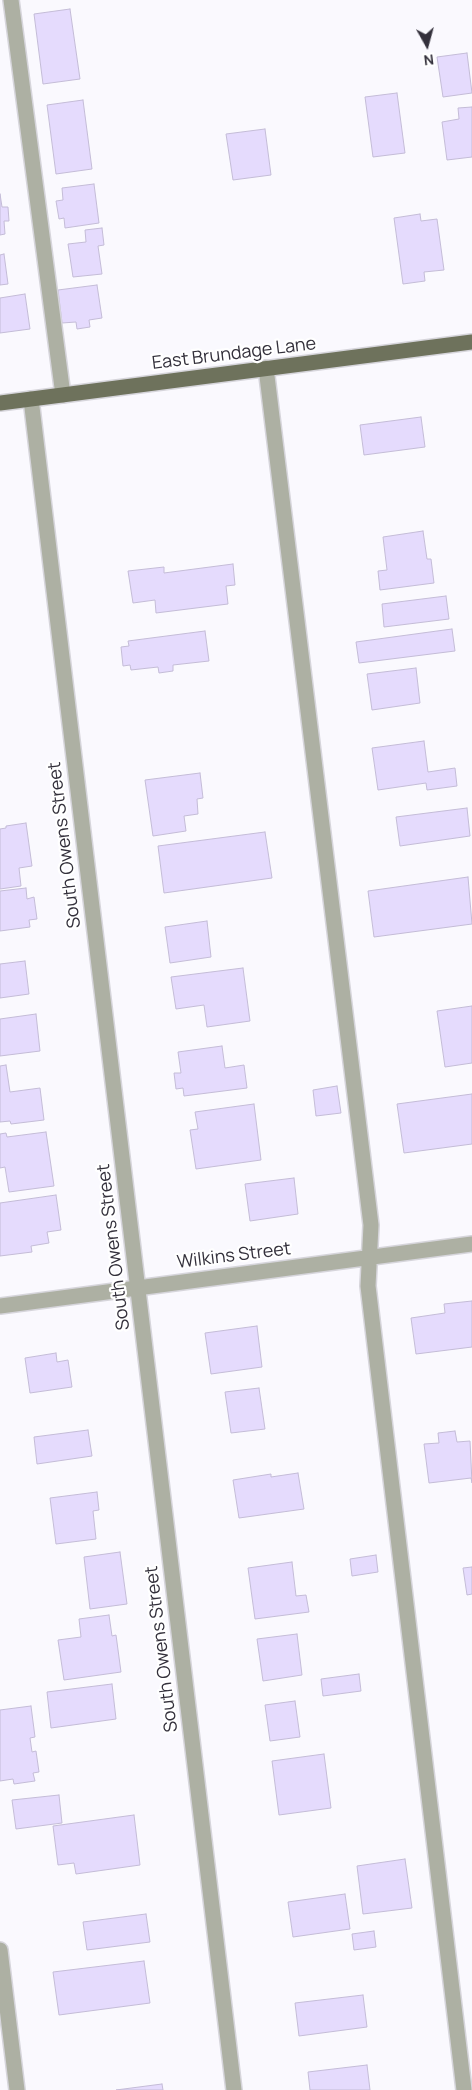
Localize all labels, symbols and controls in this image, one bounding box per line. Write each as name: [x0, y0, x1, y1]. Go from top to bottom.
north arrow: [402, 20, 452, 70]
text: N: [423, 50, 435, 70]
street label: East Brundage Lane: [151, 333, 317, 375]
street label: South Owens Street: [44, 761, 86, 929]
street label: South Owens Street: [93, 1163, 135, 1331]
street label: Wilkins Street: [176, 1238, 292, 1274]
street label: South Owens Street: [141, 1565, 183, 1733]

